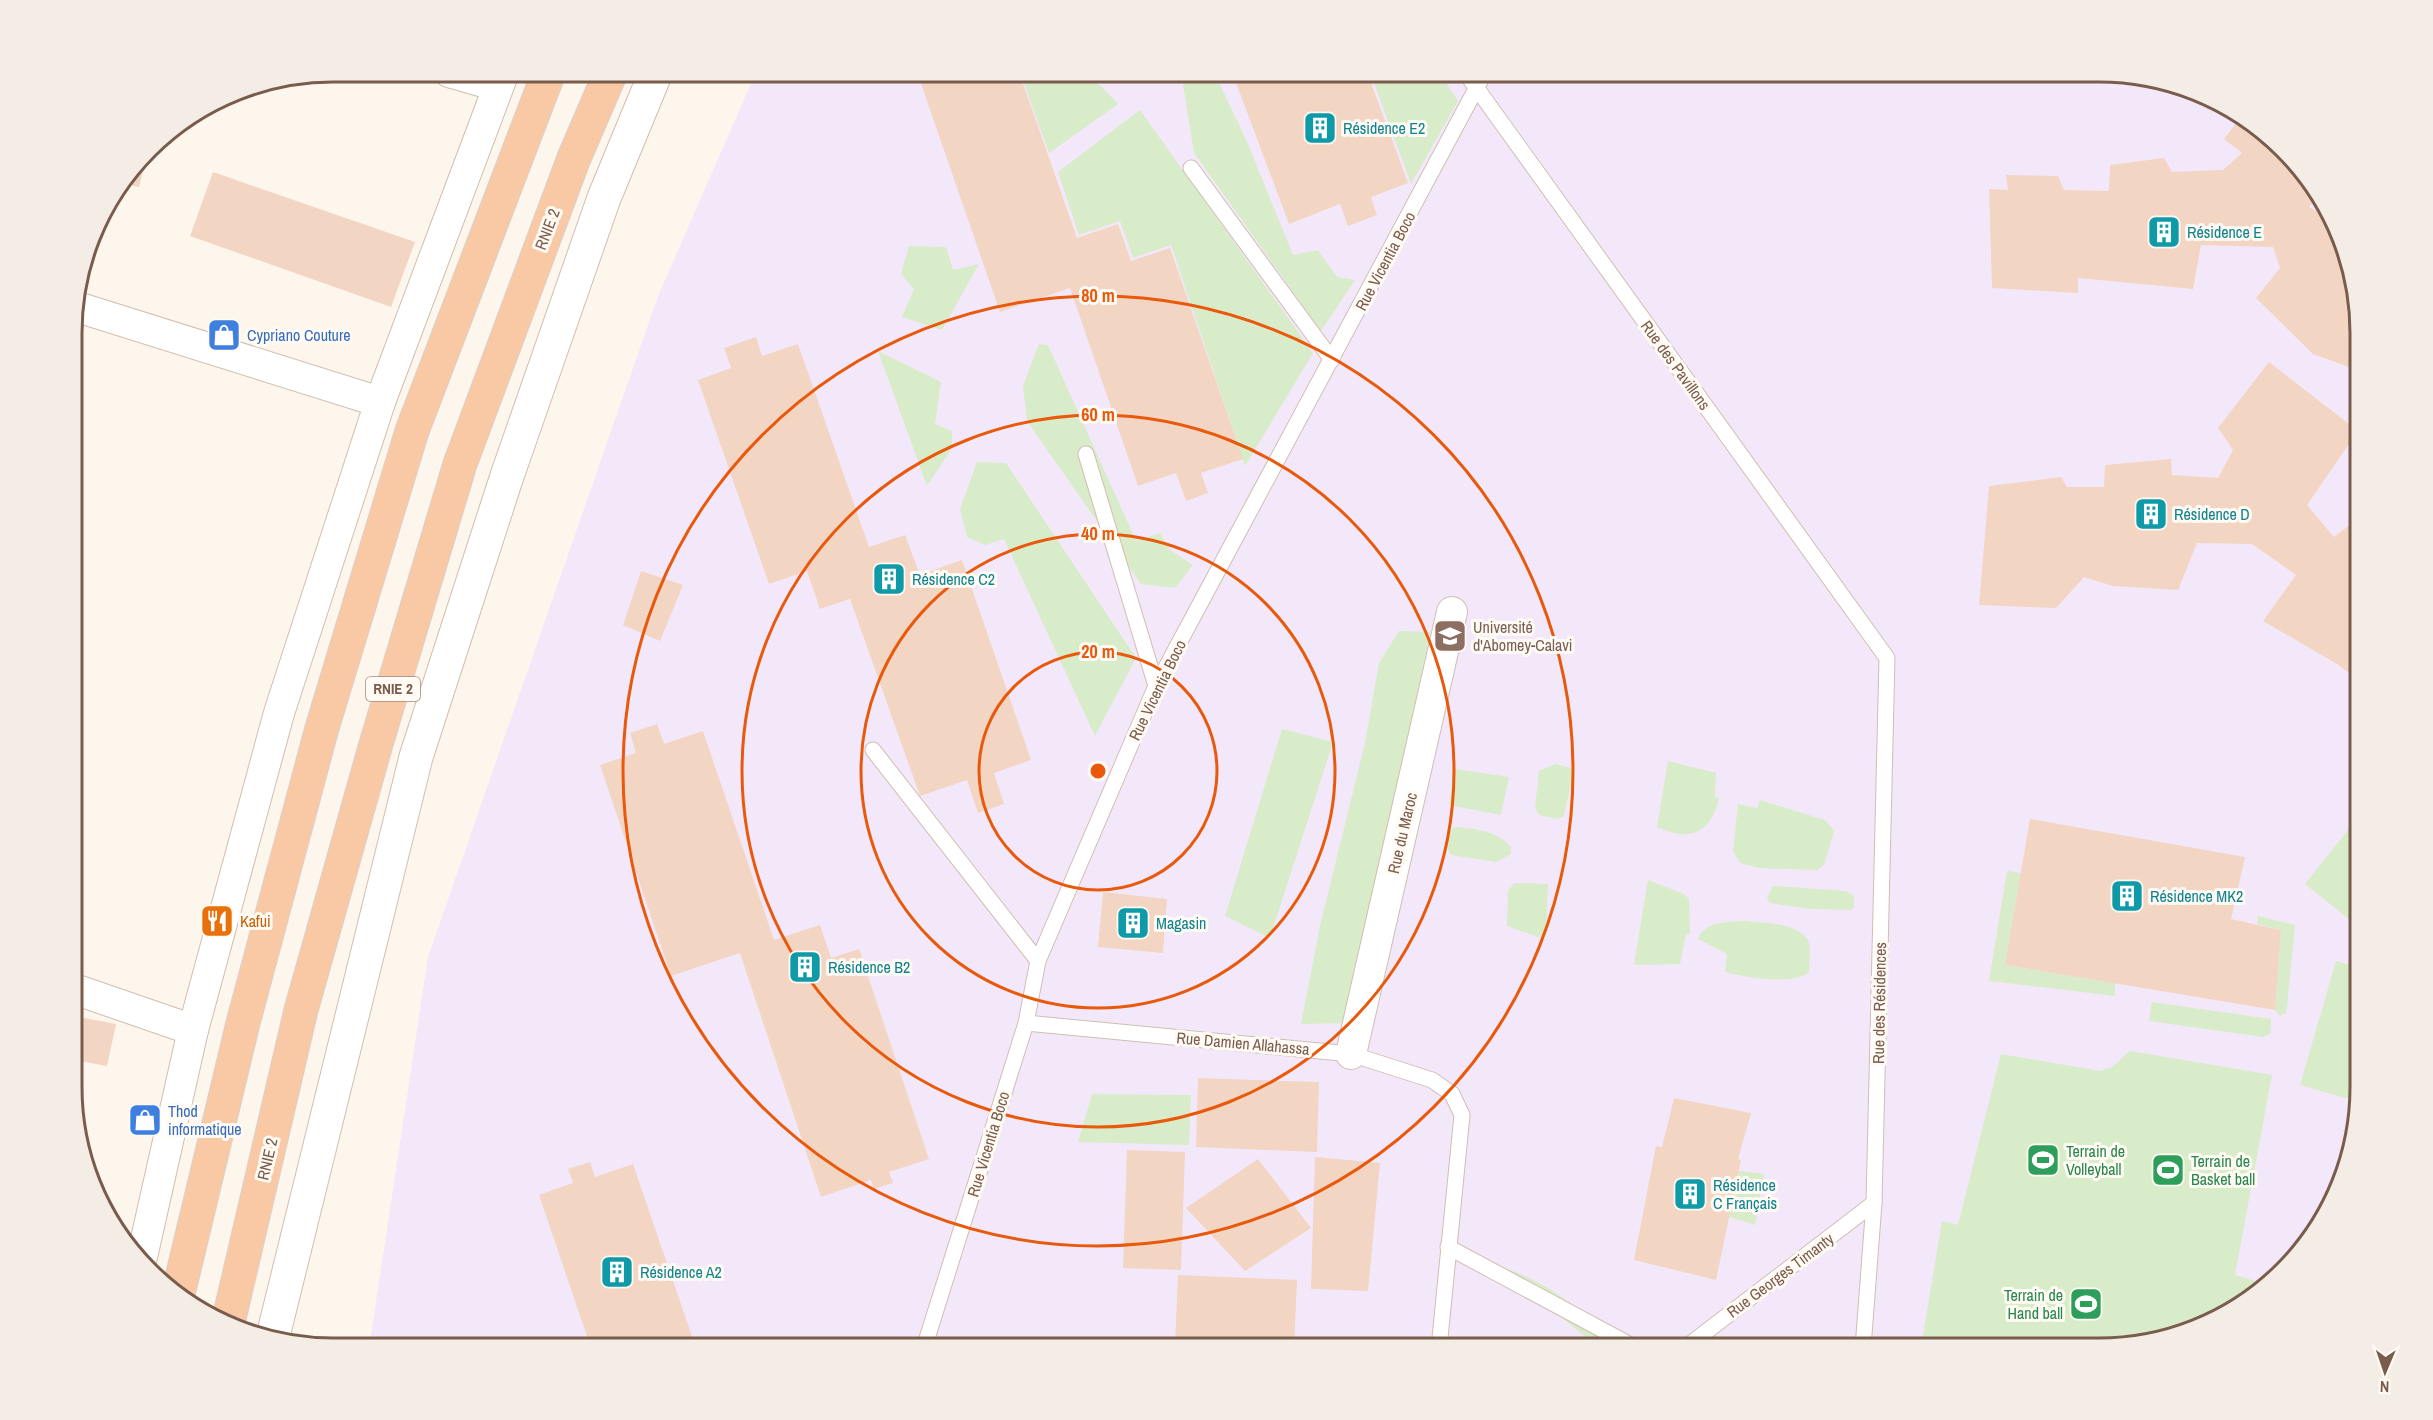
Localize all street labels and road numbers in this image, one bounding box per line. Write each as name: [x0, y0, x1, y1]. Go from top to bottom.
street label: RNIE 2: [529, 205, 565, 253]
street label: Rue Vicentia Boco: [1350, 208, 1420, 314]
street label: Rue des Pavillons: [1636, 316, 1716, 414]
street label: Rue Vicentia Boco: [1123, 636, 1191, 744]
road number: RNIE 2: [366, 677, 420, 701]
street label: Rue du Maroc: [1382, 790, 1422, 876]
street label: Rue des Résidences: [1867, 942, 1891, 1064]
street label: Rue Damien Allahassa: [1176, 1026, 1311, 1060]
street label: Rue Vicentia Boco: [962, 1089, 1014, 1199]
street label: RNIE 2: [252, 1136, 282, 1182]
street label: Rue Georges Timanty: [1722, 1227, 1838, 1322]

